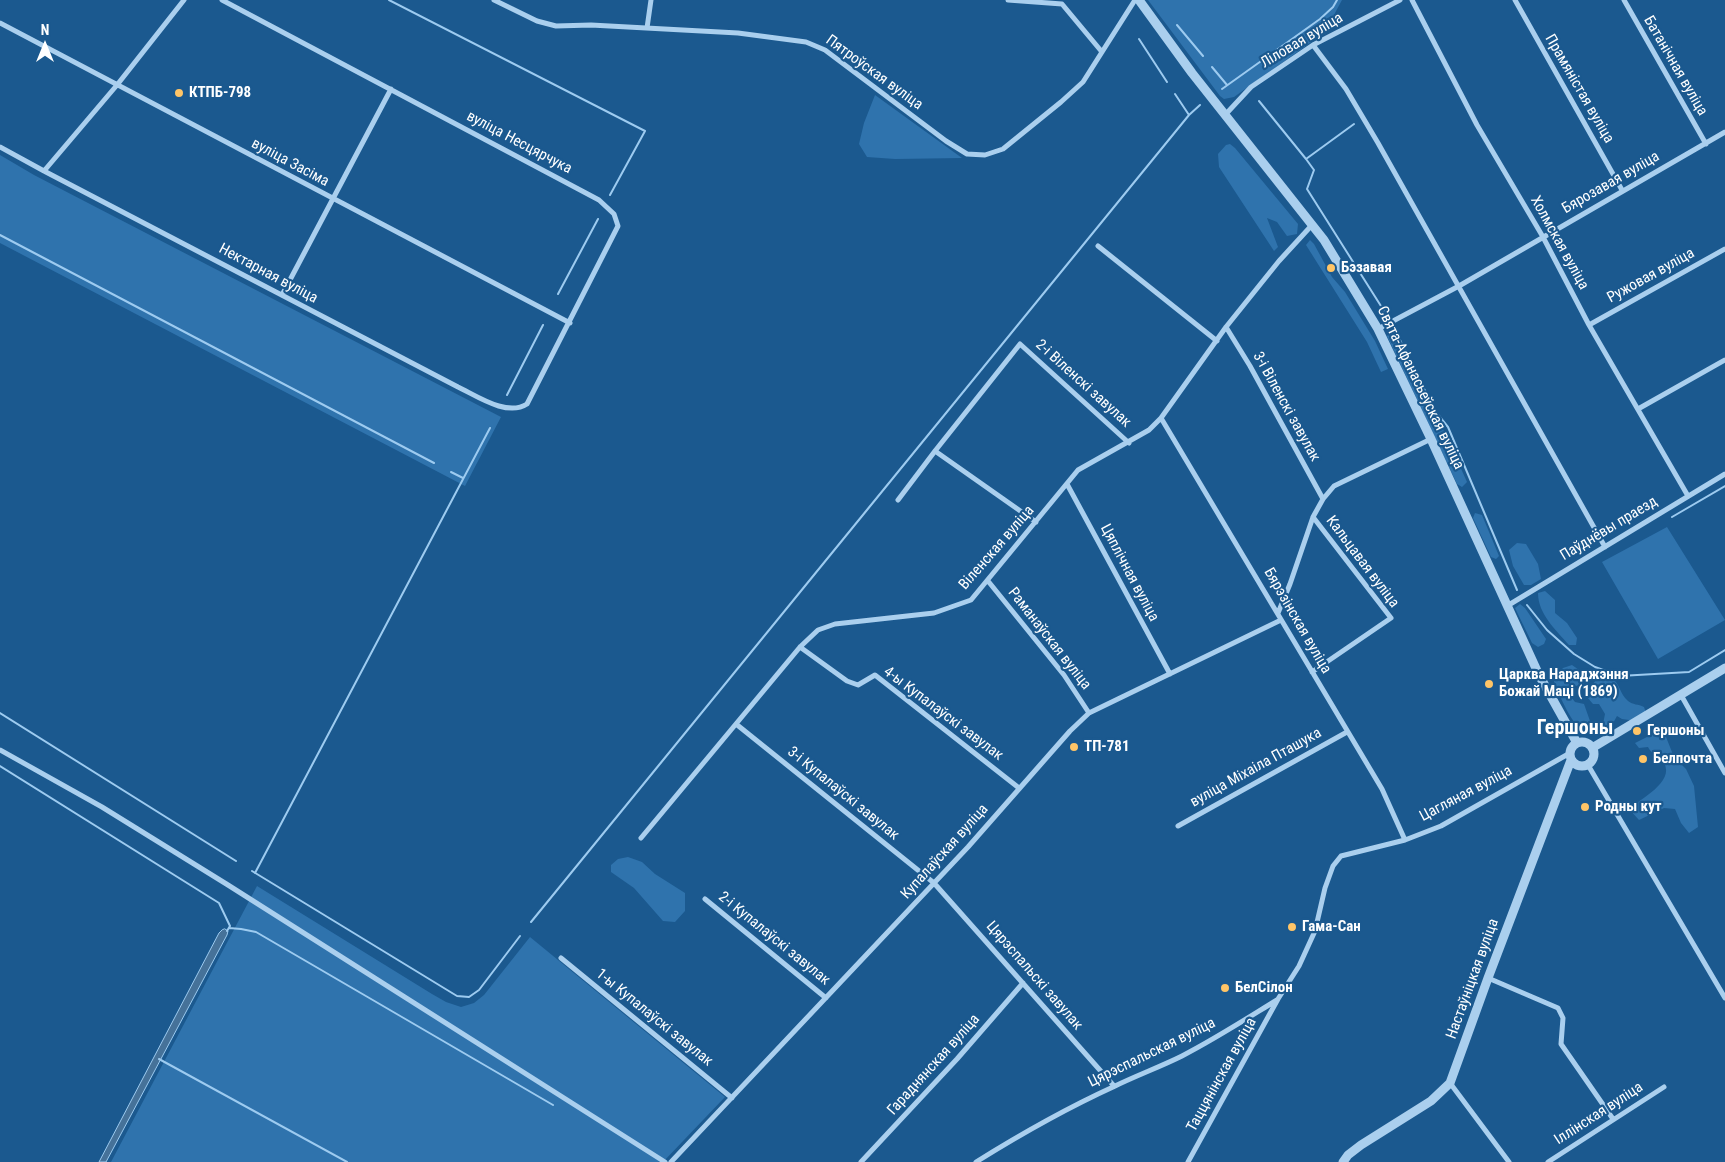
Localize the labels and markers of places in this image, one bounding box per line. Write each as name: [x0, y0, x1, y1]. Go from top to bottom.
place label: КТПБ-798: [189, 84, 251, 102]
marker: КТПБ-798: [173, 87, 185, 99]
place label: Бэзавая: [1341, 259, 1392, 277]
marker: Бэзавая: [1325, 262, 1337, 274]
place label: Царква Нараджэння Божай Маці (1869): [1499, 666, 1629, 701]
marker: Царква Нараджэння Божай Маці (1869): [1483, 678, 1495, 690]
place label: Гершоны: [1647, 722, 1704, 740]
marker: Гершоны: [1631, 725, 1643, 737]
place label: ТП-781: [1084, 738, 1130, 756]
marker: ТП-781: [1068, 741, 1080, 753]
place label: Белпочта: [1653, 750, 1712, 768]
marker: Белпочта: [1637, 753, 1649, 765]
place label: Родны кут: [1595, 798, 1662, 816]
marker: Родны кут: [1579, 801, 1591, 813]
place label: Гама-Сан: [1302, 918, 1361, 936]
marker: Гама-Сан: [1286, 921, 1298, 933]
place label: БелСілон: [1235, 979, 1293, 997]
marker: БелСілон: [1219, 982, 1231, 994]

